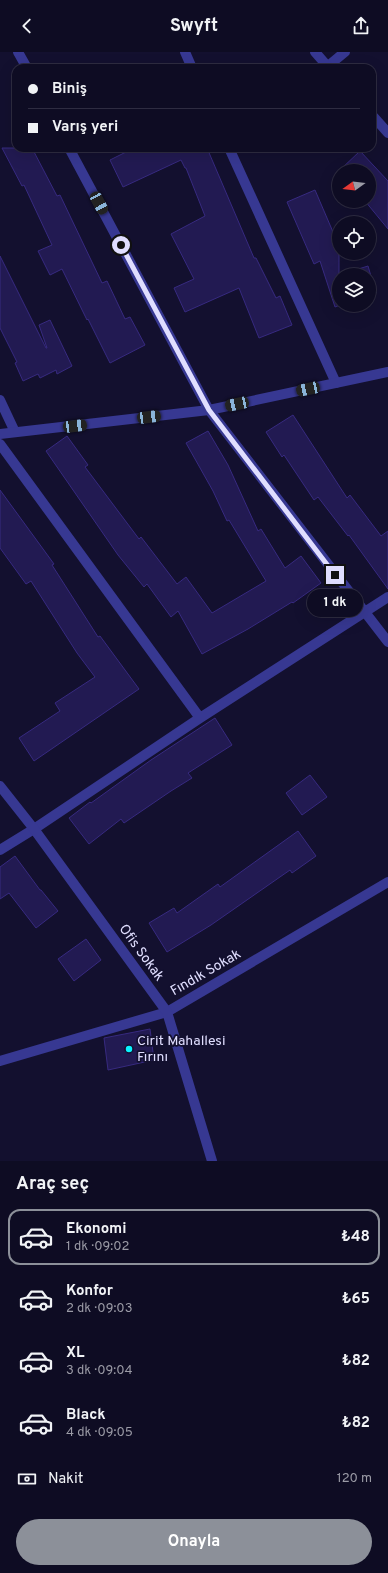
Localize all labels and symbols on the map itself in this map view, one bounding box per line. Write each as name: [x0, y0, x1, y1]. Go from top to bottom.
north arrow: [332, 164, 376, 208]
car: [88, 190, 110, 216]
route start: [112, 236, 130, 254]
car: [295, 381, 321, 397]
car: [224, 396, 250, 412]
car: [136, 410, 162, 424]
car: [62, 419, 88, 433]
route end: [326, 566, 344, 584]
callout: 1 dk: [307, 589, 363, 617]
street label: Ofis Sokak: [115, 921, 167, 985]
street label: Fındık Sokak: [168, 946, 244, 1000]
place label: Cirit Mahallesi Fırını: [137, 1033, 226, 1066]
marker: Cirit Mahallesi Fırını: [124, 1044, 134, 1054]

